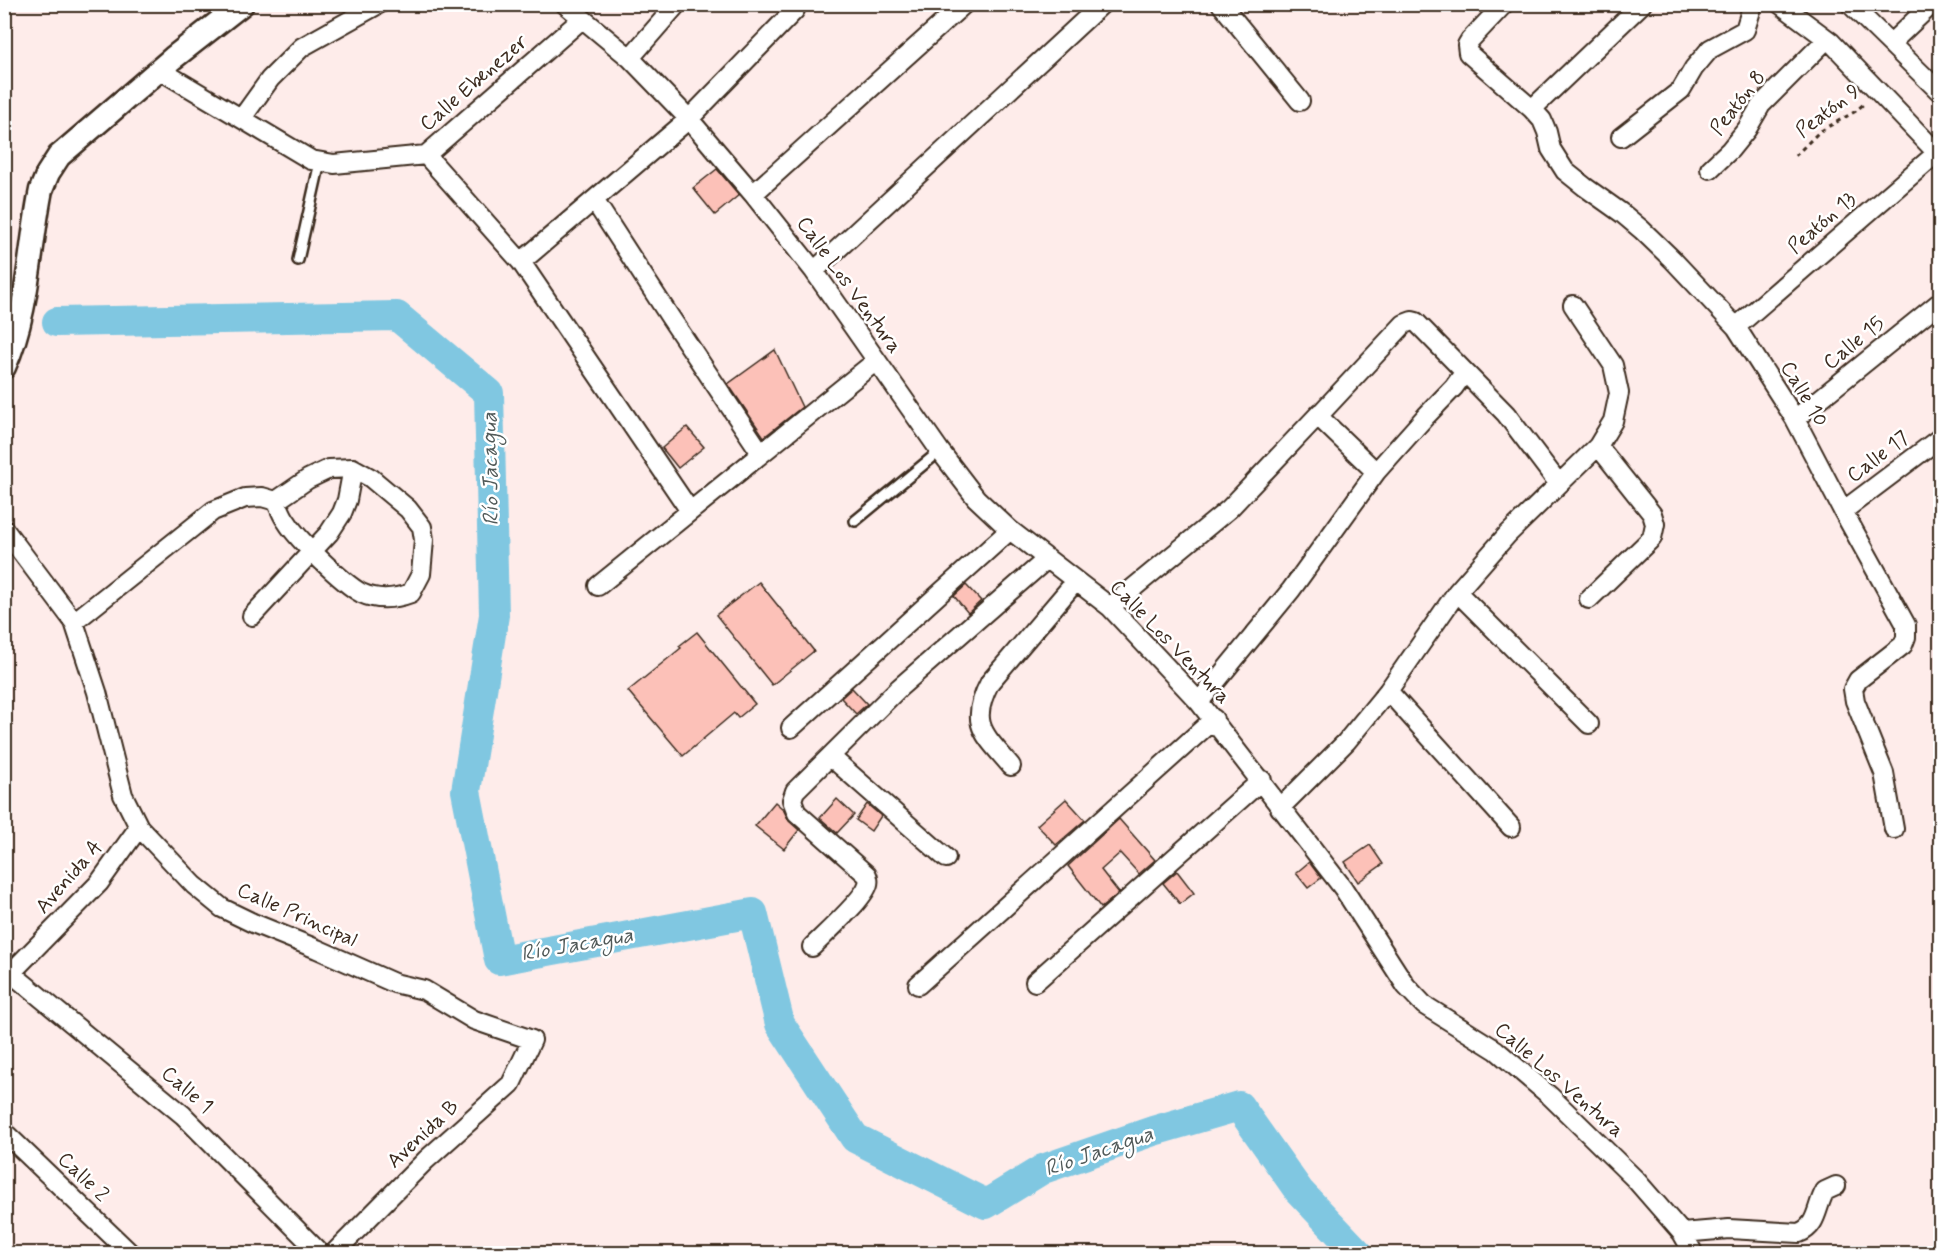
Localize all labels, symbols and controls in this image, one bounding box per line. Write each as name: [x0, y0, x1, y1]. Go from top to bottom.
street label: Calle Ebenezer: [414, 28, 534, 138]
street label: Peatón 8: [1704, 65, 1772, 141]
street label: Peatón 9: [1790, 77, 1866, 145]
street label: Peatón 13: [1782, 185, 1862, 261]
street label: Calle Los Ventura: [790, 211, 908, 359]
street label: Calle 15: [1817, 310, 1891, 376]
street label: Calle 10: [1773, 356, 1835, 432]
water label: Río Jacagua: [476, 412, 508, 526]
street label: Calle 17: [1841, 425, 1915, 489]
street label: Calle Los Ventura: [1103, 574, 1237, 710]
street label: Avenida A: [29, 834, 109, 920]
street label: Calle Principal: [232, 876, 362, 954]
water label: Río Jacagua: [519, 921, 636, 971]
street label: Calle Los Ventura: [1488, 1016, 1630, 1144]
street label: Calle 1: [155, 1060, 219, 1120]
street label: Avenida B: [381, 1093, 465, 1175]
water label: Río Jacagua: [1041, 1120, 1158, 1186]
street label: Calle 2: [51, 1146, 115, 1208]

